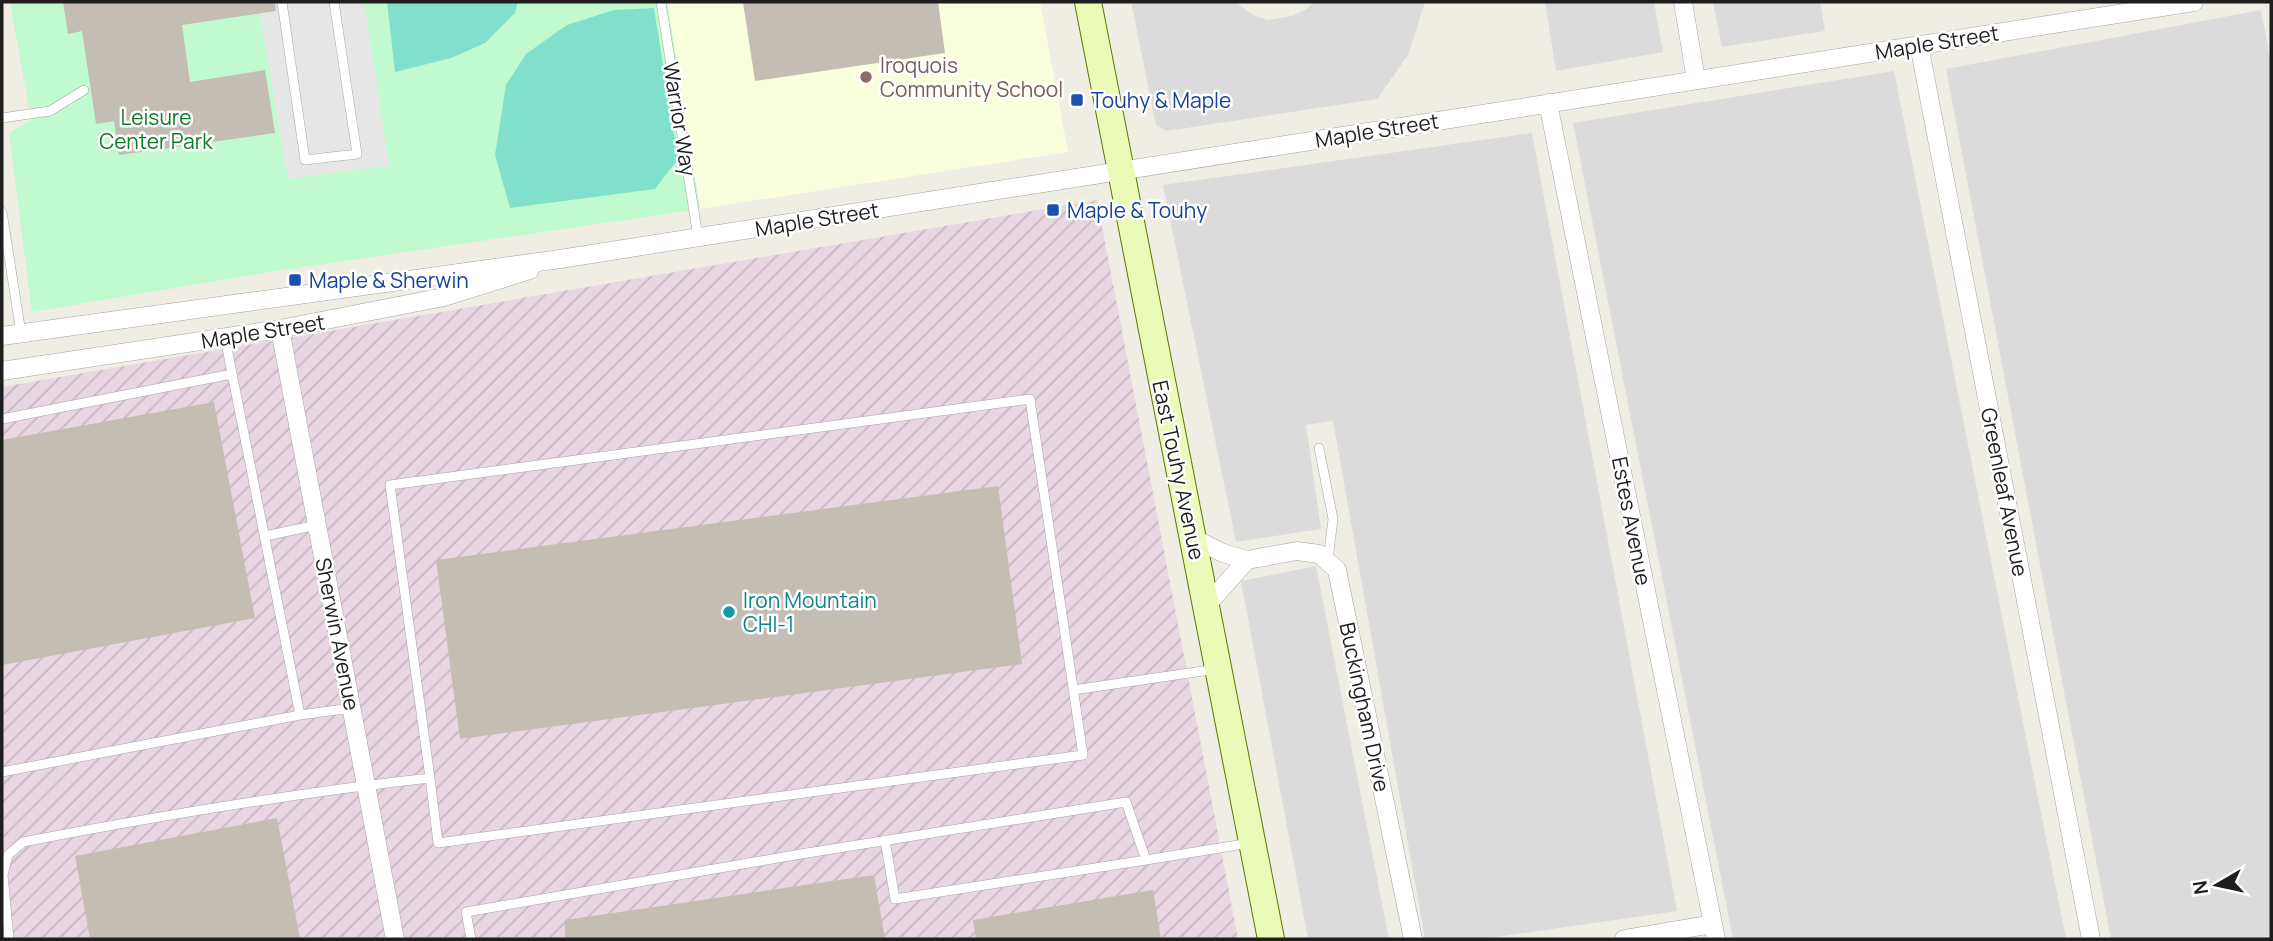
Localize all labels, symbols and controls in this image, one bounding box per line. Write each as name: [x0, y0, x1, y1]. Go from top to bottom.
street label: Maple Street: [1873, 18, 2001, 66]
place label: Iroquois Community School: [880, 51, 1063, 103]
street label: Warrior Way: [657, 60, 703, 178]
marker: Iroquois Community School: [858, 69, 874, 85]
place label: Touhy & Maple: [1091, 86, 1231, 114]
marker: Touhy & Maple: [1069, 92, 1085, 108]
park label: Leisure Center Park: [99, 103, 213, 155]
street label: Maple Street: [1313, 106, 1441, 154]
street label: Maple Street: [753, 195, 881, 243]
place label: Maple & Touhy: [1067, 196, 1207, 224]
marker: Maple & Touhy: [1045, 202, 1061, 218]
place label: Maple & Sherwin: [309, 266, 469, 294]
marker: Maple & Sherwin: [287, 272, 303, 288]
street label: Maple Street: [199, 307, 327, 355]
street label: East Touhy Avenue: [1146, 378, 1212, 562]
street label: Greenleaf Avenue: [1975, 405, 2035, 579]
street label: Estes Avenue: [1606, 454, 1658, 588]
street label: Sherwin Avenue: [309, 555, 367, 713]
place label: Iron Mountain CHI-1: [743, 586, 877, 638]
marker: Iron Mountain CHI-1: [721, 604, 737, 620]
street label: Buckingham Drive: [1333, 620, 1397, 794]
north arrow: [2182, 850, 2252, 920]
text: N: [2186, 879, 2214, 896]

